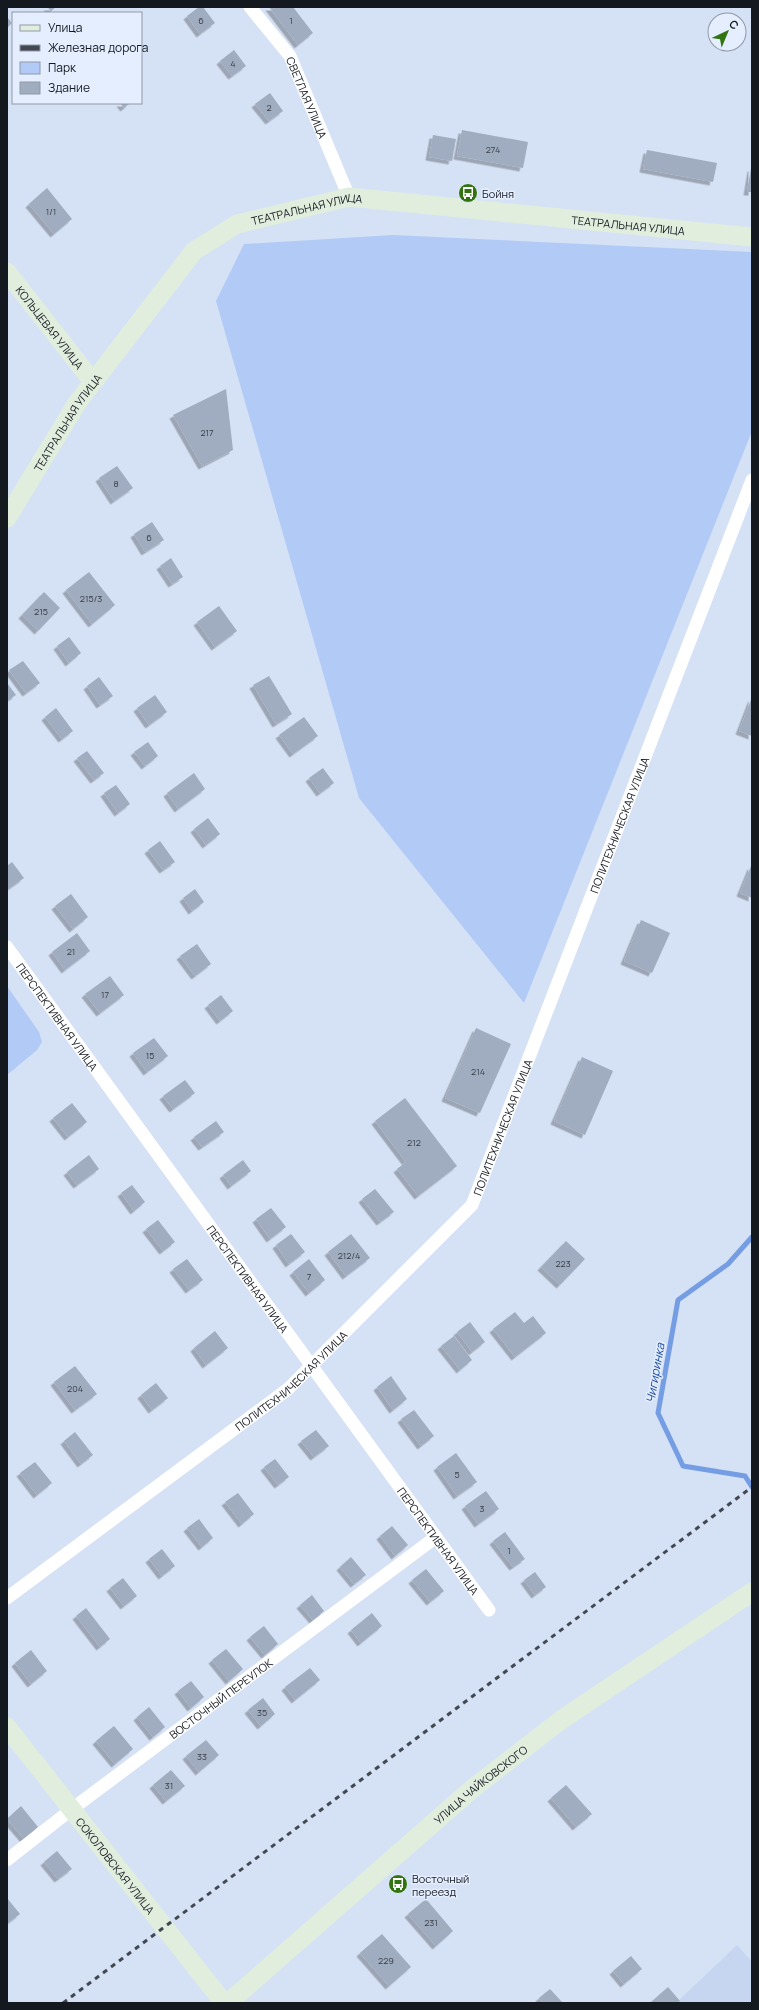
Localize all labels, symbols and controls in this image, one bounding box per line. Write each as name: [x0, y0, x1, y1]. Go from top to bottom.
legend: [12, 12, 142, 104]
north arrow: [707, 12, 747, 52]
house number: 6: [198, 14, 204, 27]
house number: 1: [289, 14, 293, 27]
text: С: [726, 16, 742, 33]
text: Улица: [48, 19, 82, 36]
text: Железная дорога: [48, 39, 148, 56]
street label: СВЕТЛАЯ УЛИЦА: [284, 54, 331, 140]
house number: 4: [230, 57, 236, 70]
text: Парк: [48, 59, 77, 76]
text: Здание: [48, 79, 90, 96]
house number: 2: [266, 101, 272, 114]
house number: 274: [486, 143, 500, 156]
bus stop icon: Бойня: [457, 182, 479, 204]
place label: Бойня: [482, 186, 514, 201]
street label: ТЕАТРАЛЬНАЯ УЛИЦА: [250, 189, 363, 228]
house number: 1/1: [46, 205, 56, 218]
street label: ТЕАТРАЛЬНАЯ УЛИЦА: [571, 212, 686, 238]
street label: КОЛЬЦЕВАЯ УЛИЦА: [13, 283, 87, 372]
street label: ТЕАТРАЛЬНАЯ УЛИЦА: [30, 370, 104, 474]
house number: 217: [200, 426, 214, 439]
house number: 8: [113, 477, 119, 490]
house number: 6: [146, 531, 152, 544]
house number: 215/3: [80, 592, 102, 605]
house number: 215: [34, 605, 48, 618]
street label: ПОЛИТЕХНИЧЕСКАЯ УЛИЦА: [586, 754, 652, 895]
house number: 21: [67, 945, 75, 958]
street label: ПЕРСПЕКТИВНАЯ УЛИЦА: [13, 960, 102, 1073]
house number: 17: [101, 988, 109, 1001]
house number: 15: [146, 1049, 154, 1062]
street label: ПОЛИТЕХНИЧЕСКАЯ УЛИЦА: [469, 1057, 535, 1197]
house number: 214: [471, 1065, 485, 1078]
house number: 212: [407, 1136, 421, 1149]
street label: ПЕРСПЕКТИВНАЯ УЛИЦА: [204, 1222, 292, 1335]
house number: 212/4: [338, 1249, 360, 1262]
house number: 223: [555, 1257, 571, 1270]
house number: 7: [307, 1270, 312, 1283]
street label: ПОЛИТЕХНИЧЕСКАЯ УЛИЦА: [232, 1327, 350, 1434]
water label: Чигиринка: [641, 1340, 669, 1404]
house number: 204: [67, 1382, 83, 1395]
house number: 5: [454, 1468, 460, 1481]
street label: ПЕРСПЕКТИВНАЯ УЛИЦА: [394, 1484, 483, 1598]
house number: 3: [480, 1502, 485, 1515]
house number: 1: [507, 1544, 511, 1557]
street label: ВОСТОЧНЫЙ ПЕРЕУЛОК: [166, 1654, 276, 1742]
house number: 35: [257, 1706, 267, 1719]
street label: УЛИЦА ЧАЙКОВСКОГО: [430, 1742, 530, 1827]
house number: 33: [197, 1750, 207, 1763]
house number: 31: [165, 1779, 173, 1792]
street label: СОКОЛОВСКАЯ УЛИЦА: [73, 1814, 158, 1917]
place label: Восточный переезд: [412, 1871, 469, 1899]
bus stop icon: Восточный переезд: [387, 1873, 409, 1895]
house number: 231: [424, 1916, 438, 1929]
house number: 229: [378, 1954, 394, 1967]

